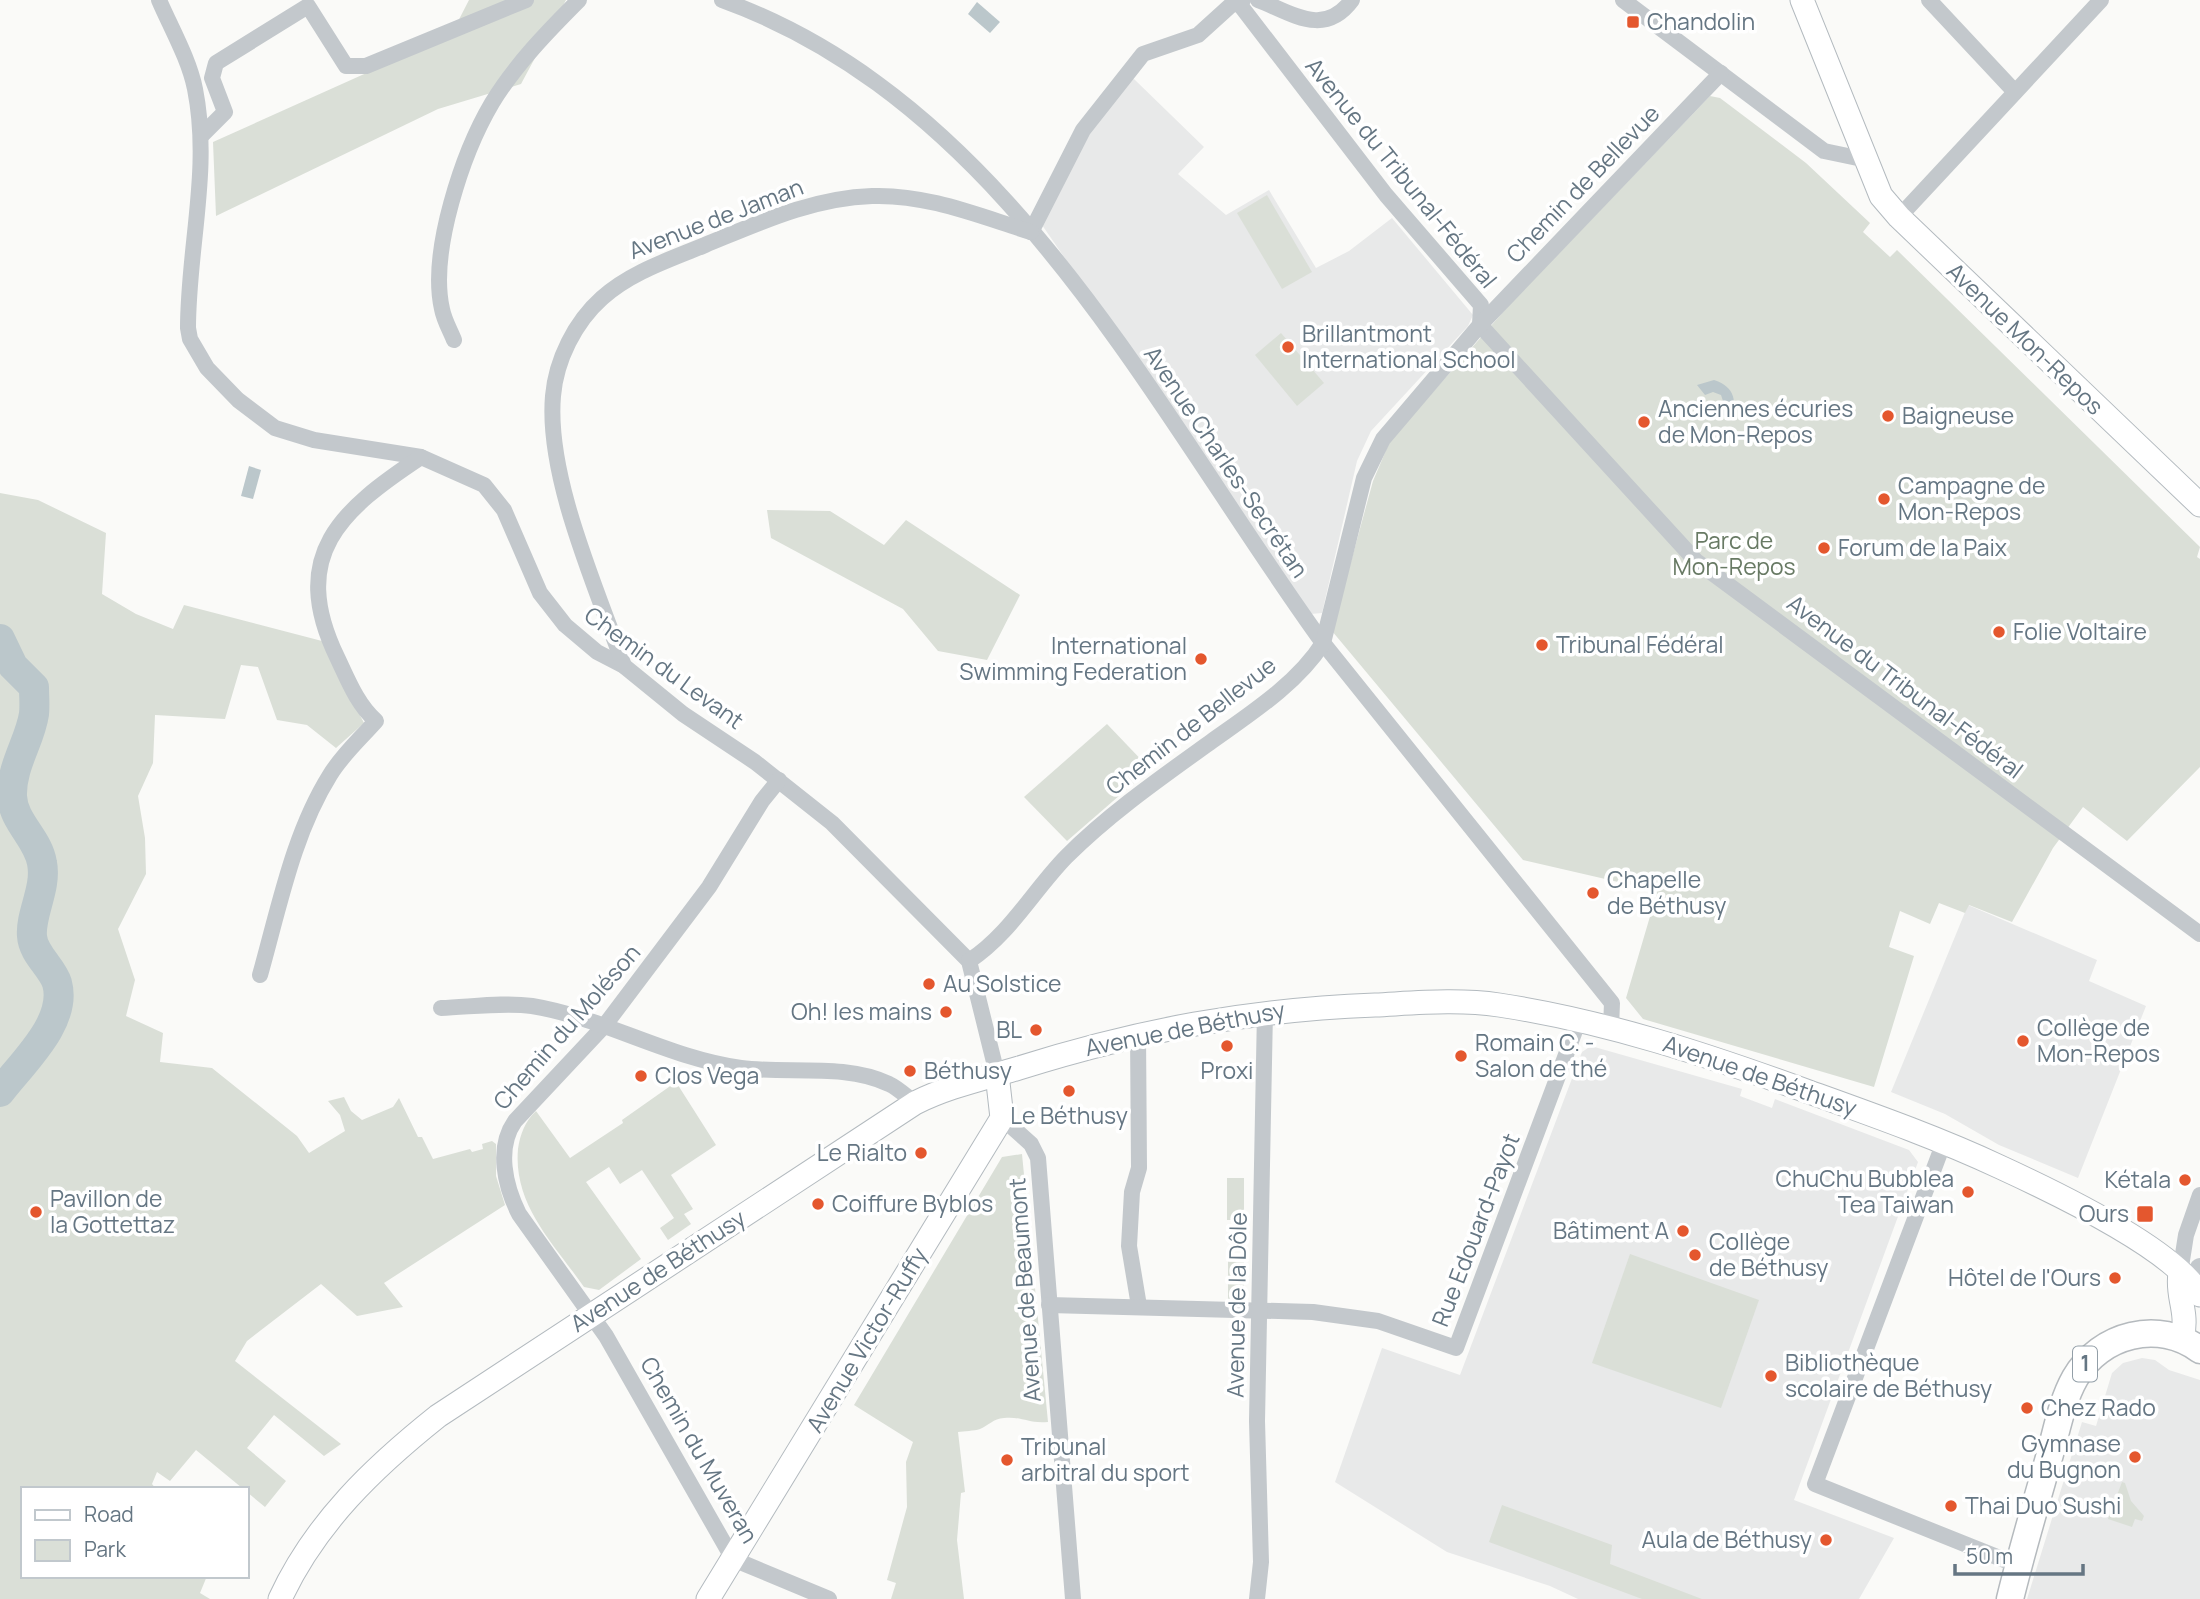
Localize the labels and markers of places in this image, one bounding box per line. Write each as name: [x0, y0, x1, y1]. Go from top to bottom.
place label: Chandolin: [1647, 5, 1755, 37]
marker: Chandolin: [1625, 14, 1641, 30]
place label: Brillantmont International School: [1302, 317, 1516, 375]
marker: Brillantmont International School: [1280, 339, 1296, 355]
place label: Anciennes écuries de Mon-Repos: [1658, 392, 1853, 450]
place label: Baigneuse: [1902, 399, 2014, 431]
marker: Baigneuse: [1880, 408, 1896, 424]
marker: Anciennes écuries de Mon-Repos: [1636, 414, 1652, 430]
place label: Campagne de Mon-Repos: [1898, 469, 2045, 527]
marker: Campagne de Mon-Repos: [1876, 491, 1892, 507]
place label: Forum de la Paix: [1838, 531, 2007, 563]
marker: Forum de la Paix: [1816, 540, 1832, 556]
place label: Folie Voltaire: [2013, 615, 2147, 647]
marker: Folie Voltaire: [1991, 624, 2007, 640]
place label: Tribunal Fédéral: [1556, 628, 1724, 660]
place label: International Swimming Federation: [959, 629, 1187, 687]
marker: Tribunal Fédéral: [1534, 637, 1550, 653]
marker: International Swimming Federation: [1193, 651, 1209, 667]
place label: Chapelle de Béthusy: [1607, 863, 1727, 921]
marker: Chapelle de Béthusy: [1585, 885, 1601, 901]
place label: Au Solstice: [943, 967, 1061, 999]
marker: Au Solstice: [921, 976, 937, 992]
place label: Oh! les mains: [791, 995, 932, 1027]
marker: Oh! les mains: [938, 1004, 954, 1020]
place label: Collège de Mon-Repos: [2037, 1011, 2160, 1069]
place label: BL: [996, 1013, 1022, 1045]
marker: BL: [1028, 1022, 1044, 1038]
place label: Romain C. - Salon de thé: [1475, 1026, 1607, 1084]
marker: Collège de Mon-Repos: [2015, 1033, 2031, 1049]
marker: Proxi: [1219, 1038, 1235, 1054]
marker: Romain C. - Salon de thé: [1453, 1048, 1469, 1064]
place label: Béthusy: [924, 1054, 1012, 1086]
place label: Proxi: [1201, 1054, 1253, 1086]
place label: Clos Vega: [655, 1059, 759, 1091]
marker: Béthusy: [902, 1063, 918, 1079]
marker: Clos Vega: [633, 1068, 649, 1084]
marker: Le Béthusy: [1061, 1083, 1077, 1099]
place label: Le Béthusy: [1010, 1099, 1128, 1131]
place label: Le Rialto: [817, 1136, 907, 1168]
marker: Le Rialto: [913, 1145, 929, 1161]
place label: ChuChu Bubblea Tea Taiwan: [1775, 1162, 1954, 1220]
place label: Kétala: [2104, 1163, 2171, 1195]
marker: Kétala: [2177, 1172, 2193, 1188]
place label: Pavillon de la Gottettaz: [50, 1182, 175, 1240]
marker: ChuChu Bubblea Tea Taiwan: [1960, 1184, 1976, 1200]
place label: Coiffure Byblos: [832, 1187, 993, 1219]
marker: Coiffure Byblos: [810, 1196, 826, 1212]
place label: Ours: [2079, 1197, 2129, 1229]
marker: Pavillon de la Gottettaz: [28, 1204, 44, 1220]
marker: Ours: [2135, 1204, 2155, 1224]
place label: Bâtiment A: [1553, 1214, 1669, 1246]
marker: Bâtiment A: [1675, 1223, 1691, 1239]
place label: Collège de Béthusy: [1709, 1225, 1829, 1283]
marker: Collège de Béthusy: [1687, 1247, 1703, 1263]
place label: Hôtel de l'Ours: [1948, 1261, 2101, 1293]
marker: Hôtel de l'Ours: [2107, 1270, 2123, 1286]
place label: Bibliothèque scolaire de Béthusy: [1785, 1346, 1992, 1404]
marker: Bibliothèque scolaire de Béthusy: [1763, 1368, 1779, 1384]
place label: Chez Rado: [2041, 1391, 2156, 1423]
marker: Chez Rado: [2019, 1400, 2035, 1416]
place label: Gymnase du Bugnon: [2007, 1427, 2121, 1485]
place label: Tribunal arbitral du sport: [1021, 1430, 1190, 1488]
marker: Gymnase du Bugnon: [2127, 1449, 2143, 1465]
marker: Tribunal arbitral du sport: [999, 1452, 1015, 1468]
place label: Thai Duo Sushi: [1965, 1489, 2121, 1521]
marker: Thai Duo Sushi: [1943, 1498, 1959, 1514]
place label: Aula de Béthusy: [1642, 1523, 1812, 1555]
marker: Aula de Béthusy: [1818, 1532, 1834, 1548]

